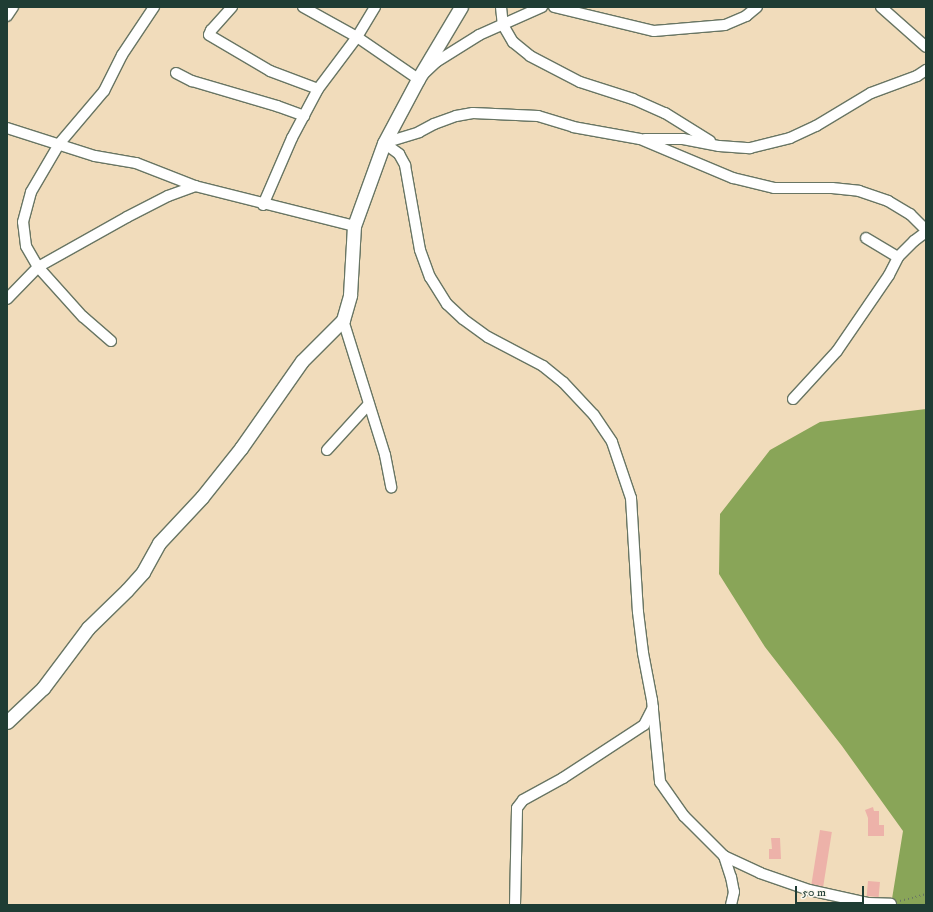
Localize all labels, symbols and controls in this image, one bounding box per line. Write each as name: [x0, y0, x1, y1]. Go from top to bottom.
scale bar: [797, 878, 866, 904]
text: 50 m: [802, 885, 826, 900]

